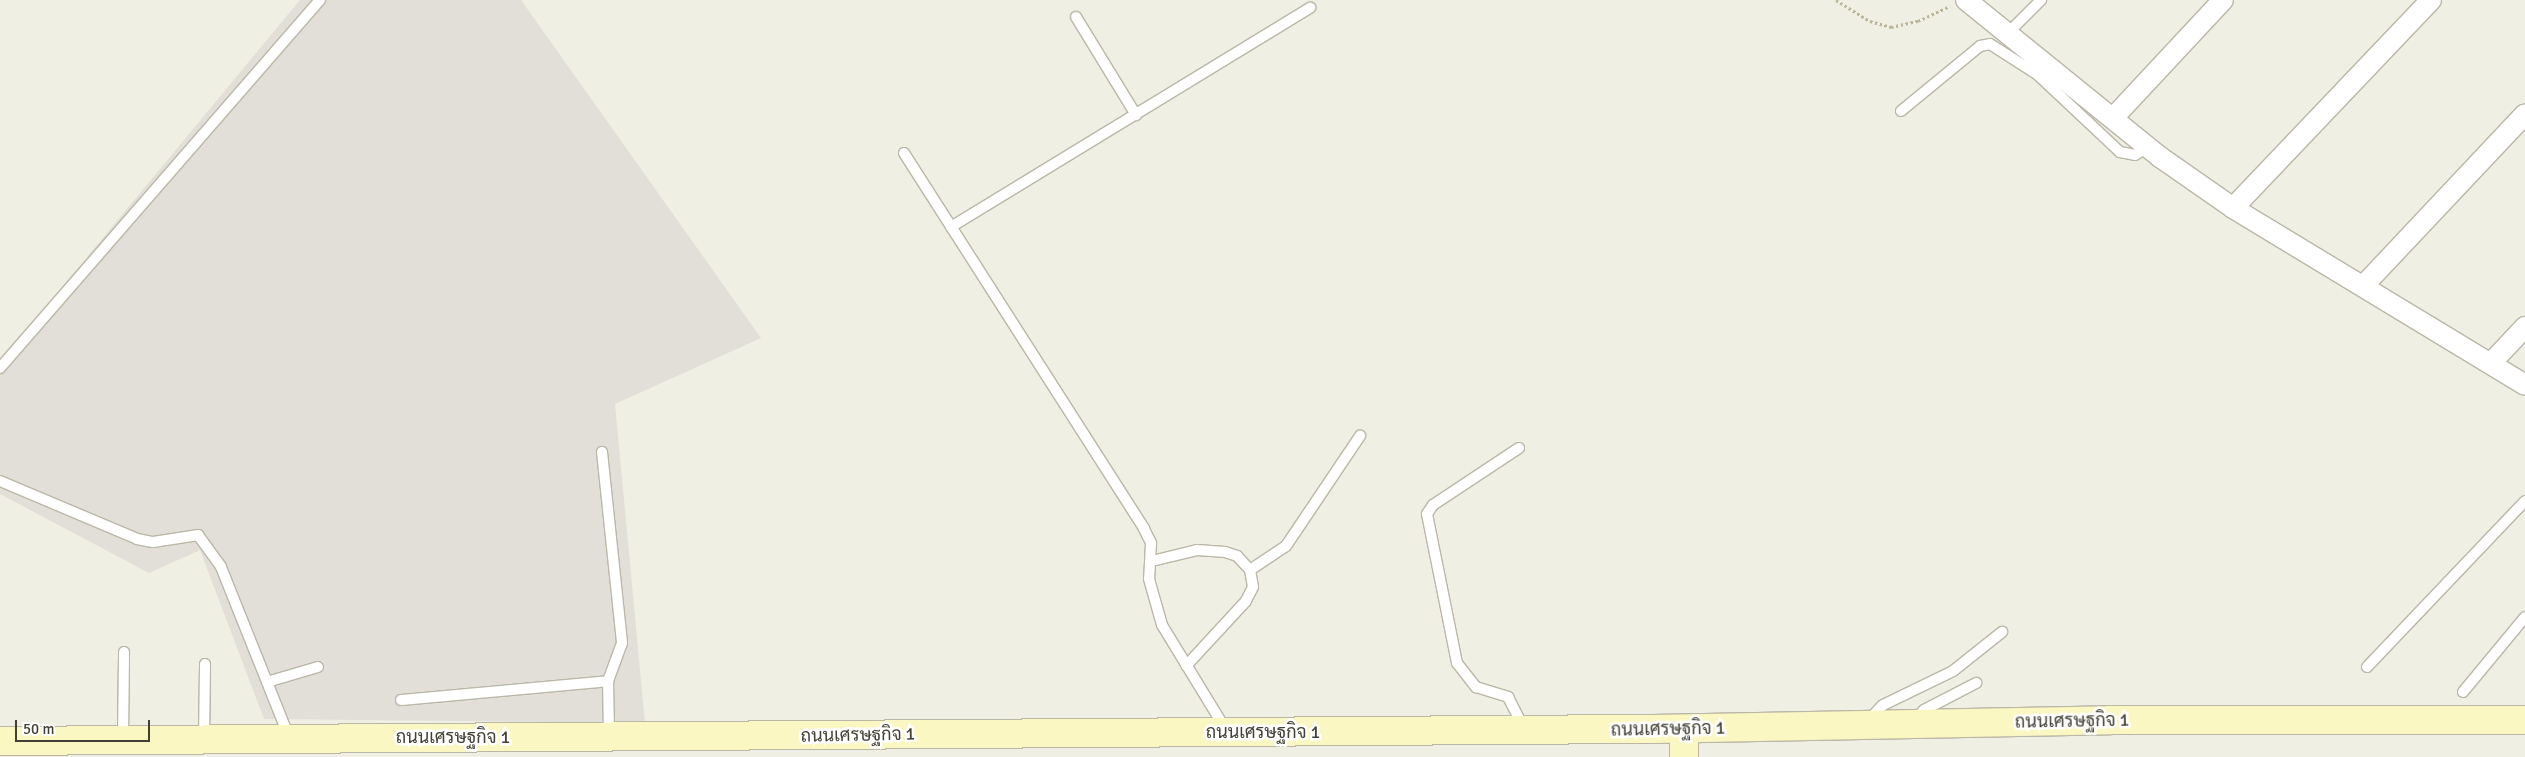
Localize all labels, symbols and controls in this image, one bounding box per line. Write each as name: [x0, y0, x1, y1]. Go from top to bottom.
street label: ถนนเศรษฐกิจ 1: [2015, 709, 2129, 733]
scale bar: [18, 710, 152, 742]
street label: ถนนเศรษฐกิจ 1: [1611, 717, 1725, 741]
text: 50 m: [23, 720, 54, 738]
street label: ถนนเศรษฐกิจ 1: [1206, 721, 1320, 743]
street label: ถนนเศรษฐกิจ 1: [801, 723, 915, 747]
street label: ถนนเศรษฐกิจ 1: [396, 726, 510, 748]

